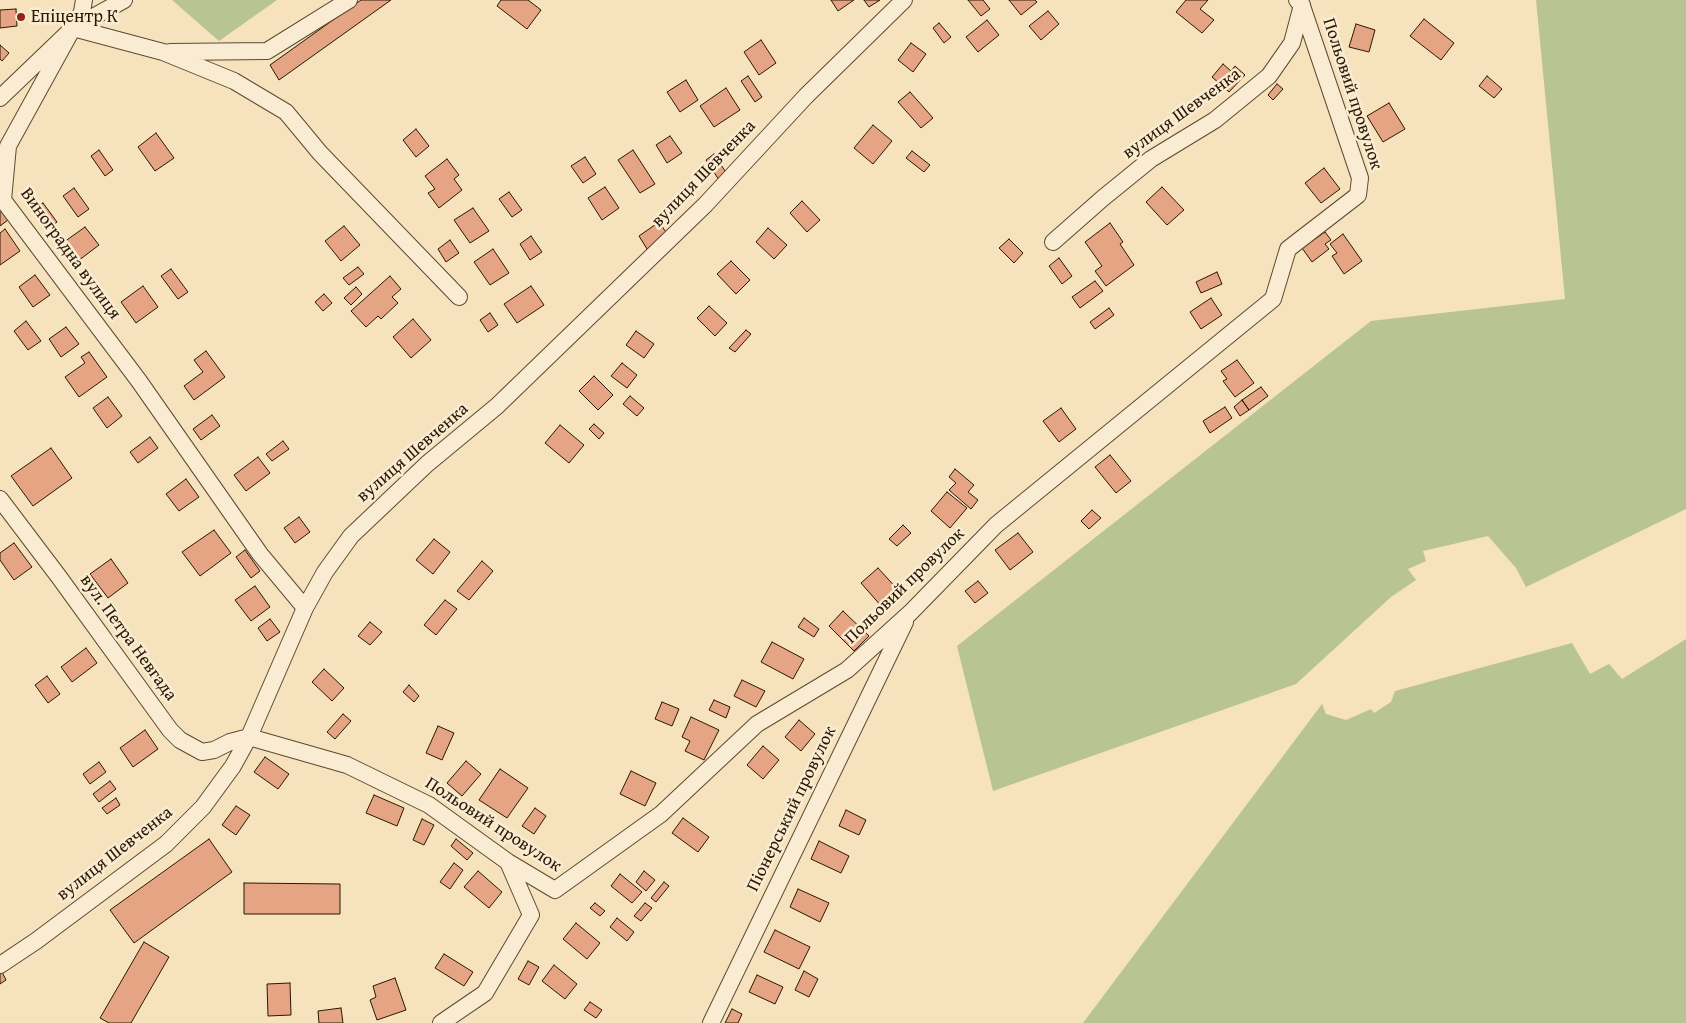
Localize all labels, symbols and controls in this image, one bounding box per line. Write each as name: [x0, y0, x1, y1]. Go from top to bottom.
place label: Епіцентр К: [31, 6, 118, 28]
marker: Епіцентр К: [15, 11, 27, 23]
street label: Польовий провулок: [1317, 16, 1387, 172]
street label: вулиця Шевченка: [1119, 64, 1245, 164]
street label: вулиця Шевченка: [647, 116, 761, 232]
street label: Виноградна вулиця: [15, 184, 125, 324]
street label: вулиця Шевченка: [353, 399, 473, 507]
street label: Польовий провулок: [841, 523, 969, 649]
street label: вул. Петра Невгада: [75, 571, 181, 705]
street label: Піонерський провулок: [743, 723, 841, 895]
street label: Польовий провулок: [421, 773, 565, 877]
street label: вулиця Шевченка: [53, 802, 177, 906]

